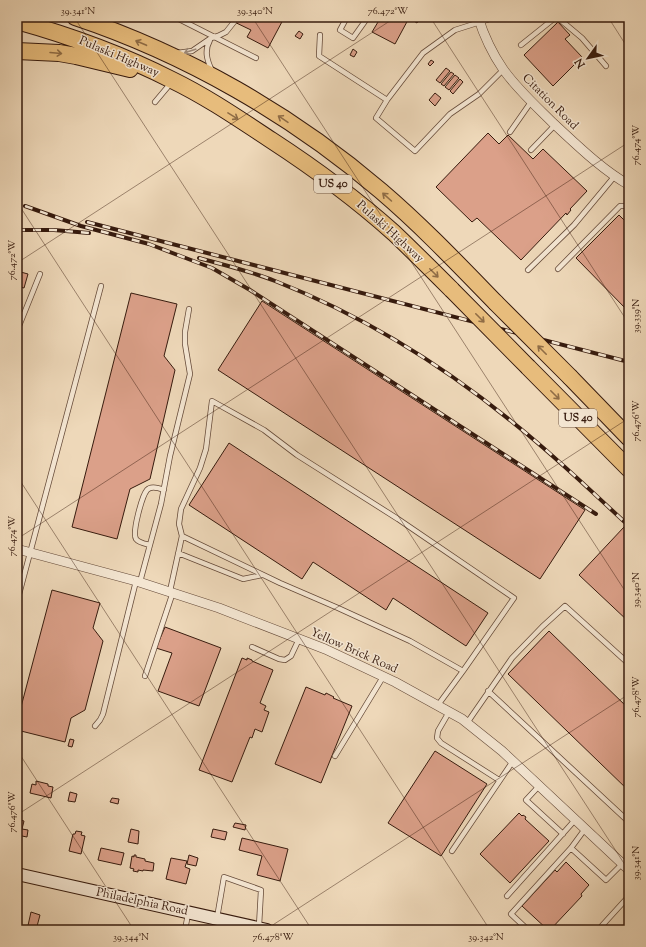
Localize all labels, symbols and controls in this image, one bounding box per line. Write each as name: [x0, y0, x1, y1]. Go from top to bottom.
text: 39.341°N: [61, 4, 95, 19]
text: 39.340°N: [237, 4, 273, 19]
text: 76.472°W: [368, 4, 408, 19]
street label: Pulaski Highway: [76, 32, 162, 82]
north arrow: [568, 38, 608, 78]
one-way arrow: [136, 39, 148, 46]
one-way arrow: [184, 47, 196, 55]
one-way arrow: [49, 50, 62, 57]
text: N: [571, 55, 590, 72]
street label: Citation Road: [518, 70, 582, 134]
one-way arrow: [227, 112, 239, 120]
one-way arrow: [278, 115, 289, 123]
text: 76.474°W: [629, 125, 644, 165]
road number: US 40: [314, 175, 352, 193]
one-way arrow: [382, 192, 392, 201]
street label: Pulaski Highway: [352, 197, 428, 267]
text: 76.472°W: [5, 240, 20, 280]
one-way arrow: [430, 268, 439, 278]
text: 39.339°N: [629, 299, 644, 333]
one-way arrow: [475, 313, 484, 323]
one-way arrow: [537, 345, 547, 355]
one-way arrow: [550, 390, 560, 400]
text: 76.476°W: [629, 400, 644, 442]
road number: US 40: [559, 409, 597, 427]
text: 76.474°W: [5, 516, 20, 556]
text: 39.340°N: [629, 572, 644, 608]
street label: Yellow Brick Road: [307, 624, 401, 678]
text: 76.478°W: [629, 676, 644, 718]
text: 76.476°W: [5, 791, 20, 833]
text: 39.341°N: [629, 846, 644, 880]
street label: Philadelphia Road: [94, 883, 190, 921]
text: 39.344°N: [113, 930, 149, 945]
text: 76.478°W: [252, 930, 294, 945]
text: 39.342°N: [468, 930, 504, 945]

